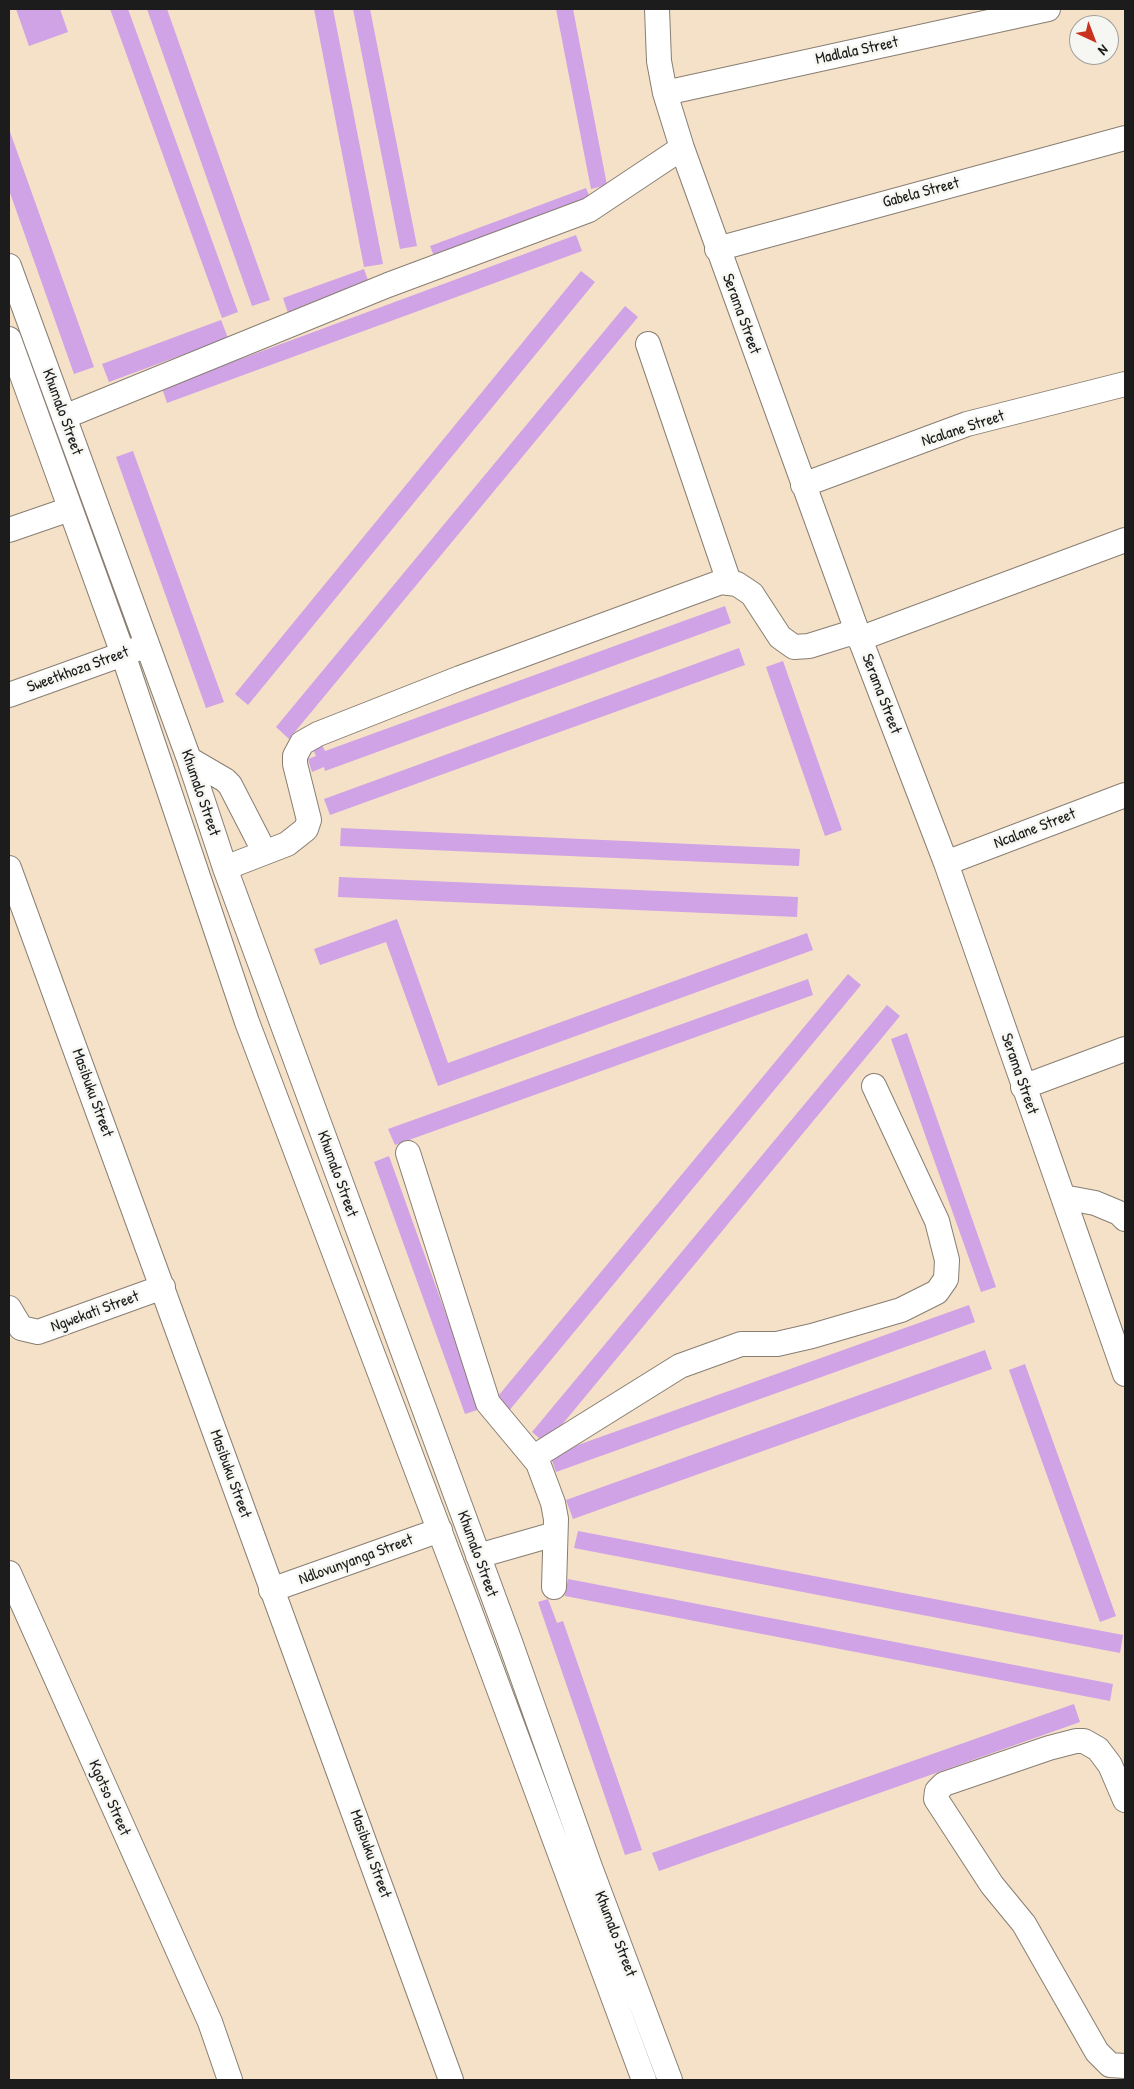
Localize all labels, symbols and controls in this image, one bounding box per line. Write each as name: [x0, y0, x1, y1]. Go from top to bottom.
north arrow: [1069, 15, 1119, 65]
street label: Madlala Street: [814, 33, 900, 69]
text: N: [1095, 41, 1113, 60]
street label: Gabela Street: [881, 174, 961, 212]
street label: Serama Street: [718, 271, 764, 357]
street label: Khumalo Street: [38, 366, 86, 458]
street label: Ncalane Street: [919, 407, 1007, 451]
street label: Sweetkhoza Street: [25, 643, 131, 697]
street label: Serama Street: [857, 651, 905, 737]
street label: Khumalo Street: [176, 747, 224, 839]
street label: Ncalane Street: [991, 805, 1079, 853]
street label: Serama Street: [996, 1031, 1042, 1117]
street label: Masibuku Street: [67, 1046, 117, 1140]
street label: Khumalo Street: [313, 1128, 361, 1220]
street label: Ngwekati Street: [48, 1287, 142, 1337]
street label: Masibuku Street: [205, 1427, 255, 1521]
street label: Khumalo Street: [453, 1508, 501, 1600]
street label: Ndlovunyanga Street: [296, 1530, 416, 1590]
street label: Kgotso Street: [84, 1757, 134, 1839]
street label: Masibuku Street: [345, 1807, 395, 1901]
street label: Khumalo Street: [590, 1888, 640, 1980]

